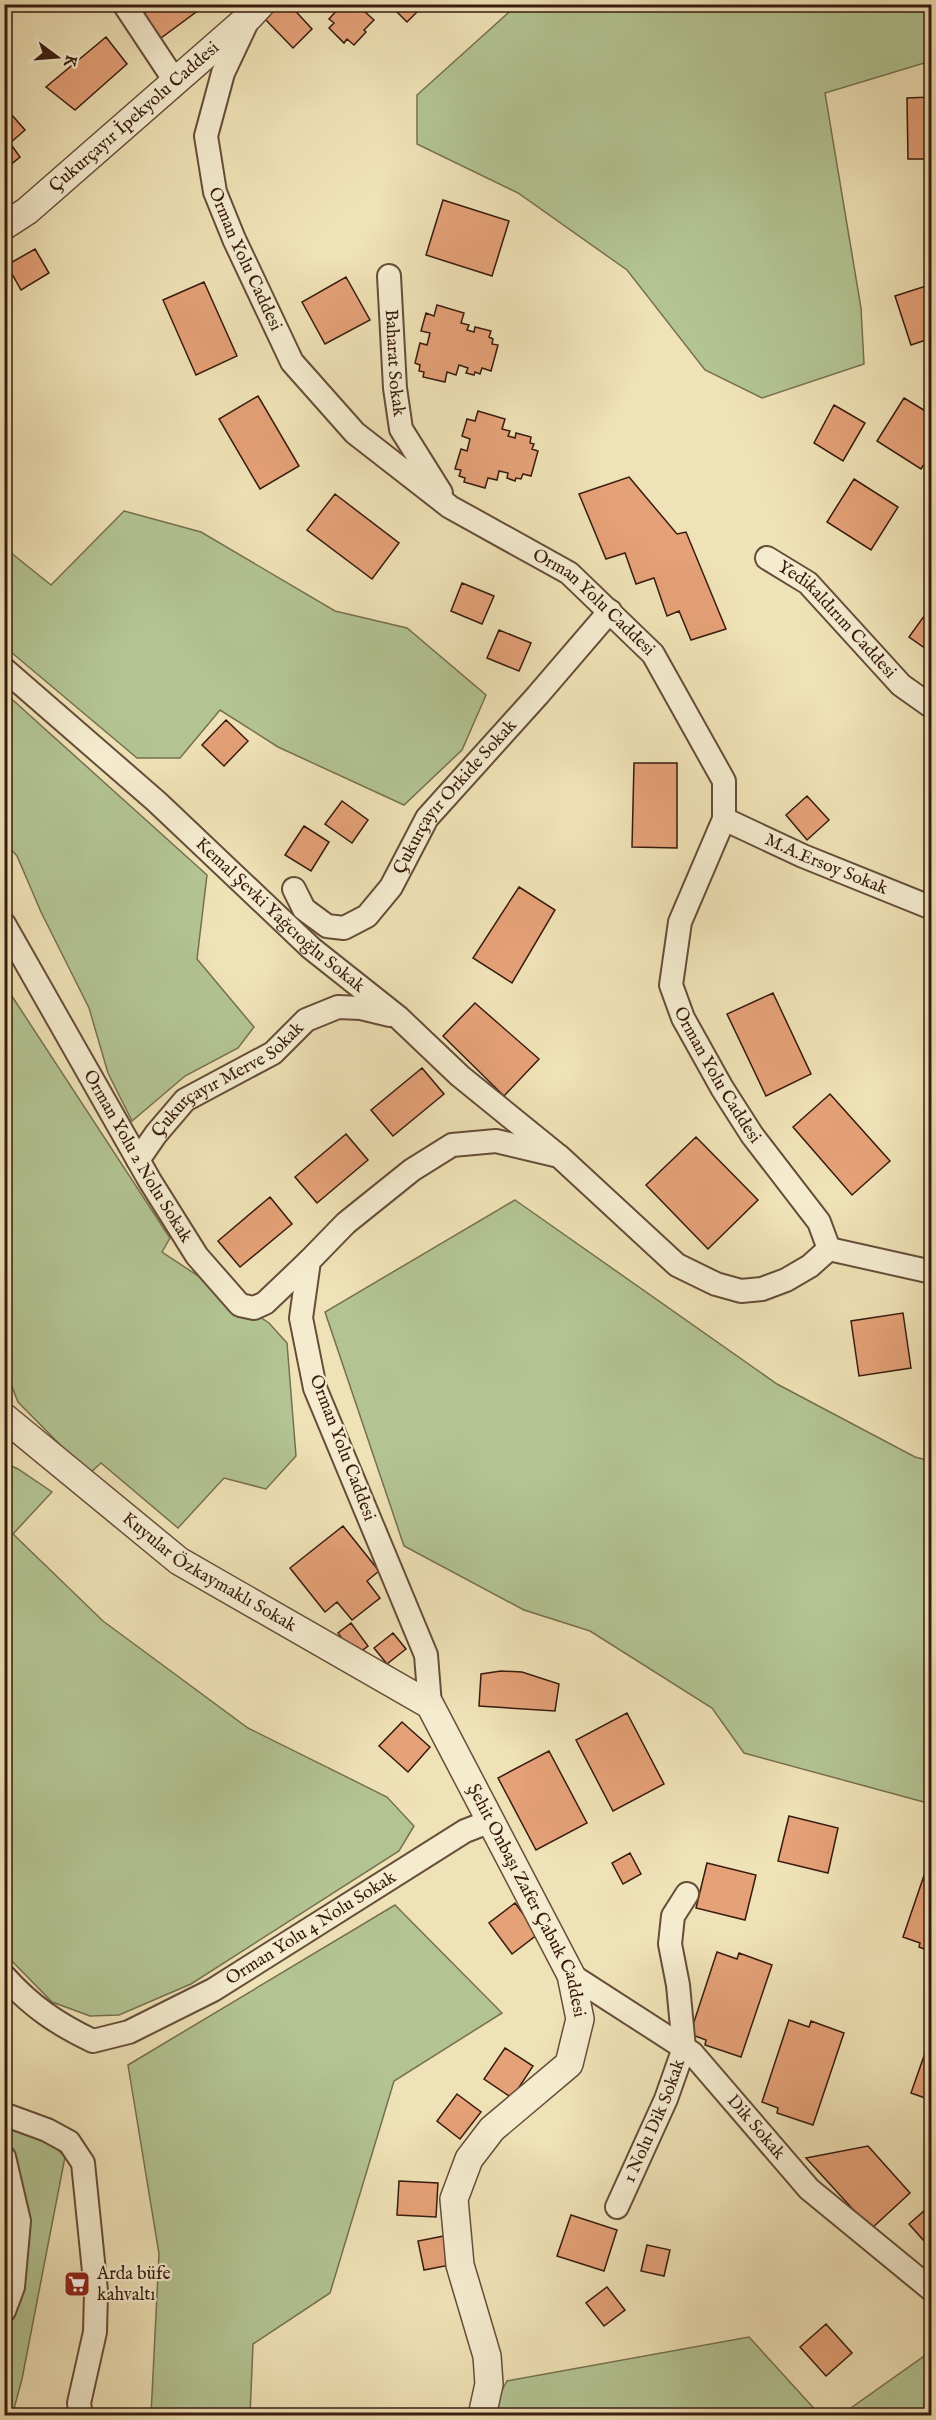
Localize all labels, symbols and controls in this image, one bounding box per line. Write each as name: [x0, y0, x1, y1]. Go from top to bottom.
north arrow: [27, 27, 87, 87]
street label: Çukurçayır İpekyolu Caddesi: [45, 37, 224, 198]
text: K: [58, 52, 81, 70]
street label: Orman Yolu Caddesi: [203, 184, 287, 335]
street label: Baharat Sokak: [379, 309, 411, 418]
street label: Orman Yolu Caddesi: [528, 543, 660, 661]
street label: Yedikaldırım Caddesi: [773, 556, 901, 684]
street label: Çukurçayır Orkide Sokak: [388, 714, 522, 878]
street label: M.A.Ersoy Sokak: [761, 828, 891, 901]
street label: Kemal Şevki Yağcıoğlu Sokak: [190, 833, 370, 998]
street label: Orman Yolu Caddesi: [668, 1004, 766, 1148]
street label: Çukurçayır Merve Sokak: [146, 1017, 309, 1142]
street label: Orman Yolu 2 Nolu Sokak: [78, 1066, 198, 1247]
street label: Orman Yolu Caddesi: [304, 1372, 381, 1525]
street label: Kuyular Özkaymaklı Sokak: [117, 1507, 301, 1638]
street label: Şehit Onbaşı Zafer Çabuk Caddesi: [462, 1780, 591, 2020]
street label: Orman Yolu 4 Nolu Sokak: [222, 1866, 401, 1990]
street label: 1 Nolu Dik Sokak: [618, 2056, 691, 2186]
street label: Dik Sokak: [722, 2090, 791, 2165]
place label: Arda büfe kahvaltı: [96, 2263, 171, 2307]
supermarket icon: Arda büfe kahvaltı: [62, 2269, 92, 2299]

